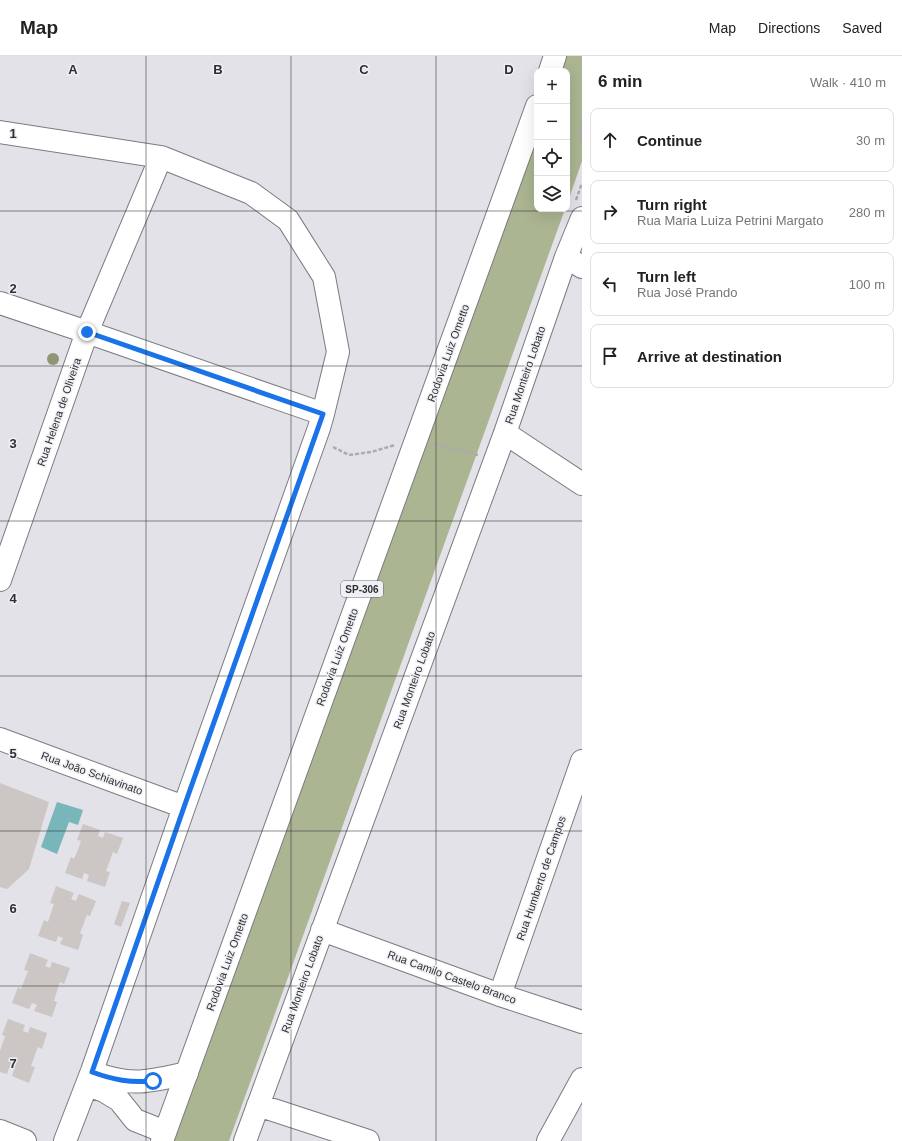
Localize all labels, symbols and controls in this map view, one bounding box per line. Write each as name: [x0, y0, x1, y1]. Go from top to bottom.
text: Map: [20, 17, 58, 38]
text: Map: [709, 20, 736, 36]
text: Directions: [758, 20, 820, 36]
text: Saved: [842, 20, 882, 36]
text: A: [68, 62, 78, 77]
text: B: [213, 62, 223, 77]
text: C: [359, 62, 369, 77]
text: D: [504, 62, 514, 77]
map controls: [534, 68, 570, 212]
button: +: [534, 68, 570, 104]
text: 6 min: [598, 72, 642, 91]
text: Walk · 410 m: [810, 75, 886, 90]
button: −: [534, 104, 570, 140]
text: 1: [9, 126, 17, 141]
icon: ahead: [599, 129, 621, 151]
text: Continue: [637, 132, 702, 149]
text: 30 m: [856, 133, 885, 148]
button: locate: [534, 140, 570, 176]
button: layers: [534, 176, 570, 212]
text: Turn right: [637, 196, 707, 213]
icon: right: [599, 201, 621, 223]
text: 280 m: [849, 205, 885, 220]
text: Rua Maria Luiza Petrini Margato: [637, 213, 823, 228]
text: Turn left: [637, 268, 696, 285]
icon: left: [599, 273, 621, 295]
text: 100 m: [849, 277, 885, 292]
text: 2: [9, 281, 17, 296]
text: Rua José Prando: [637, 285, 737, 300]
street label: Rodovia Luiz Ometto: [425, 303, 471, 403]
route end: [78, 323, 96, 341]
street label: Rua Monteiro Lobato: [503, 324, 547, 426]
icon: arrive: [599, 345, 621, 367]
text: Arrive at destination: [637, 348, 782, 365]
street label: Rua Helena de Oliveira: [35, 355, 83, 468]
text: 3: [9, 436, 17, 451]
road number: SP-306: [341, 581, 383, 597]
text: 4: [9, 591, 17, 606]
street label: Rodovia Luiz Ometto: [314, 607, 360, 707]
street label: Rua Monteiro Lobato: [391, 630, 437, 730]
text: 5: [9, 746, 17, 761]
street label: Rua João Schiavinato: [40, 749, 144, 797]
street label: Rua Humberto de Campos: [514, 814, 568, 942]
text: 6: [9, 901, 17, 916]
street label: Rodovia Luiz Ometto: [204, 912, 250, 1012]
street label: Rua Monteiro Lobato: [279, 934, 325, 1034]
street label: Rua Camilo Castelo Branco: [386, 948, 518, 1006]
text: 7: [9, 1056, 17, 1071]
route start: [144, 1072, 162, 1090]

